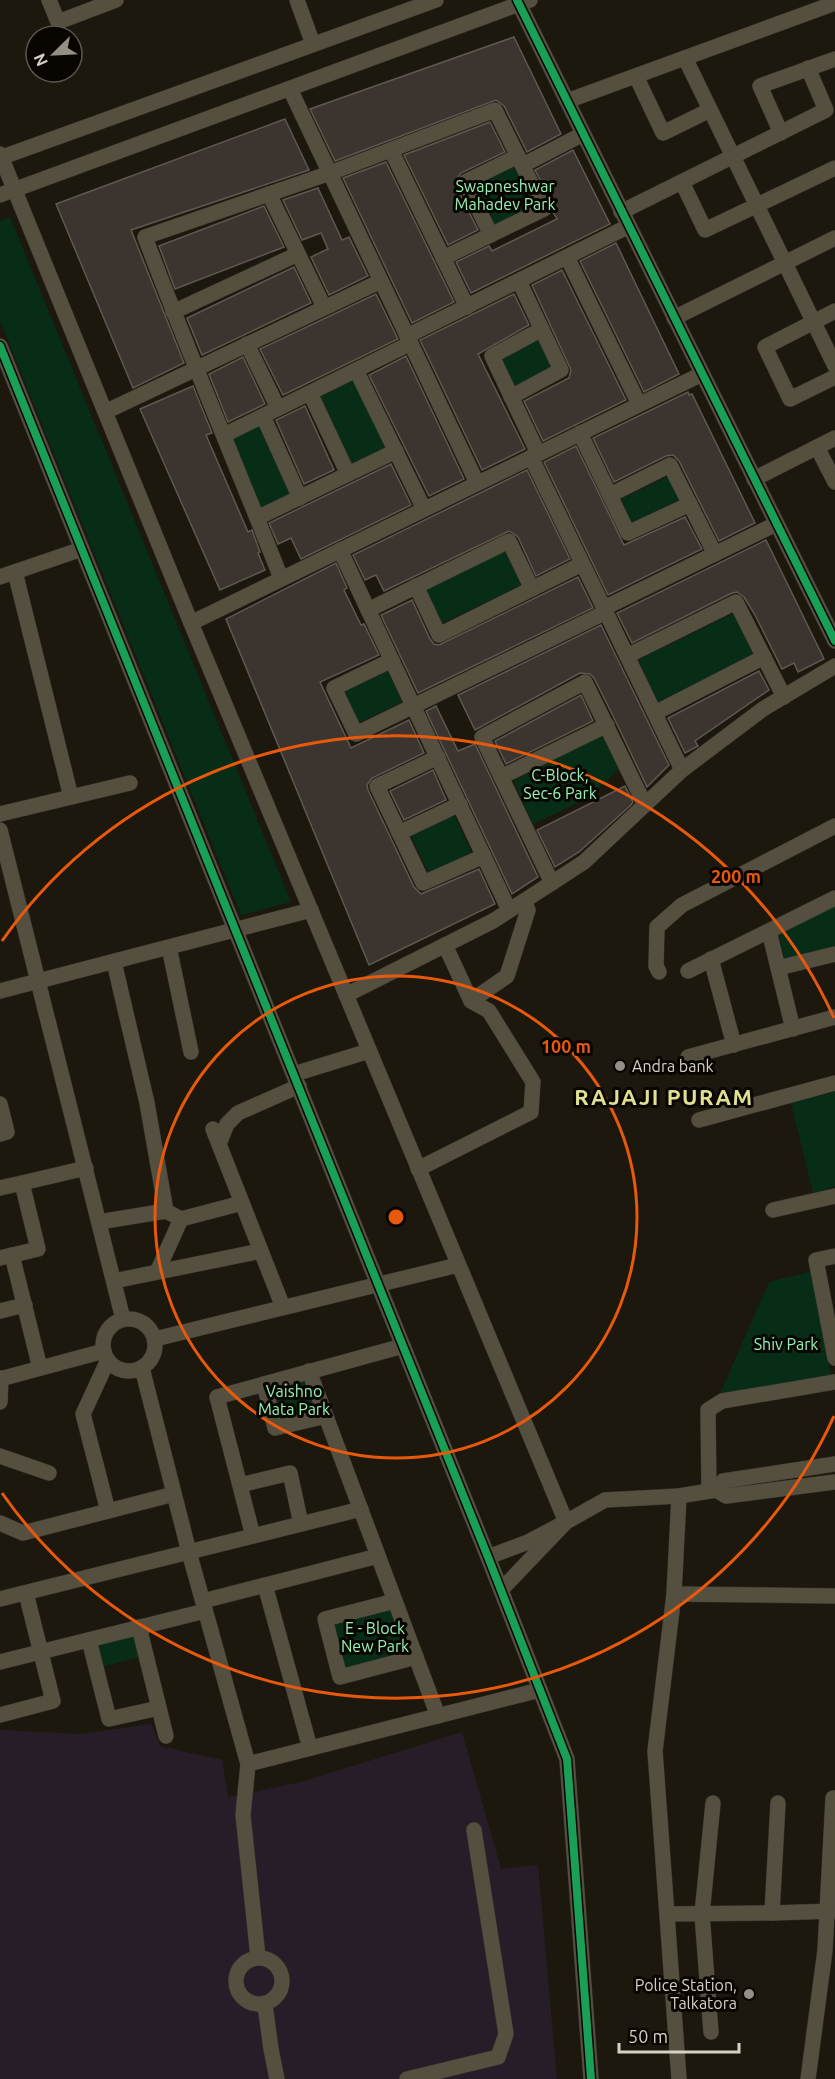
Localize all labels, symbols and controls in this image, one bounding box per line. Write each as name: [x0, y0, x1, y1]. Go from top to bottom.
north arrow: [24, 24, 84, 84]
text: N: [30, 51, 51, 69]
park label: Swapneshwar Mahadev Park: [455, 177, 555, 213]
park label: C-Block, Sec-6 Park: [523, 766, 597, 802]
text: 200 m: [711, 866, 761, 886]
text: 100 m: [541, 1036, 591, 1056]
place label: Andra bank: [632, 1057, 714, 1075]
marker: Andra bank: [613, 1059, 627, 1073]
district label: RAJAJI PURAM: [574, 1084, 754, 1109]
centre of rings: [386, 1207, 406, 1227]
park label: Shiv Park: [754, 1335, 818, 1353]
park label: Vaishno Mata Park: [258, 1382, 330, 1418]
park label: E - Block New Park: [341, 1619, 409, 1655]
place label: Police Station, Talkatora: [635, 1976, 737, 2012]
marker: Police Station, Talkatora: [742, 1987, 756, 2001]
scale bar: [619, 2016, 739, 2054]
text: 50 m: [628, 2026, 668, 2046]

